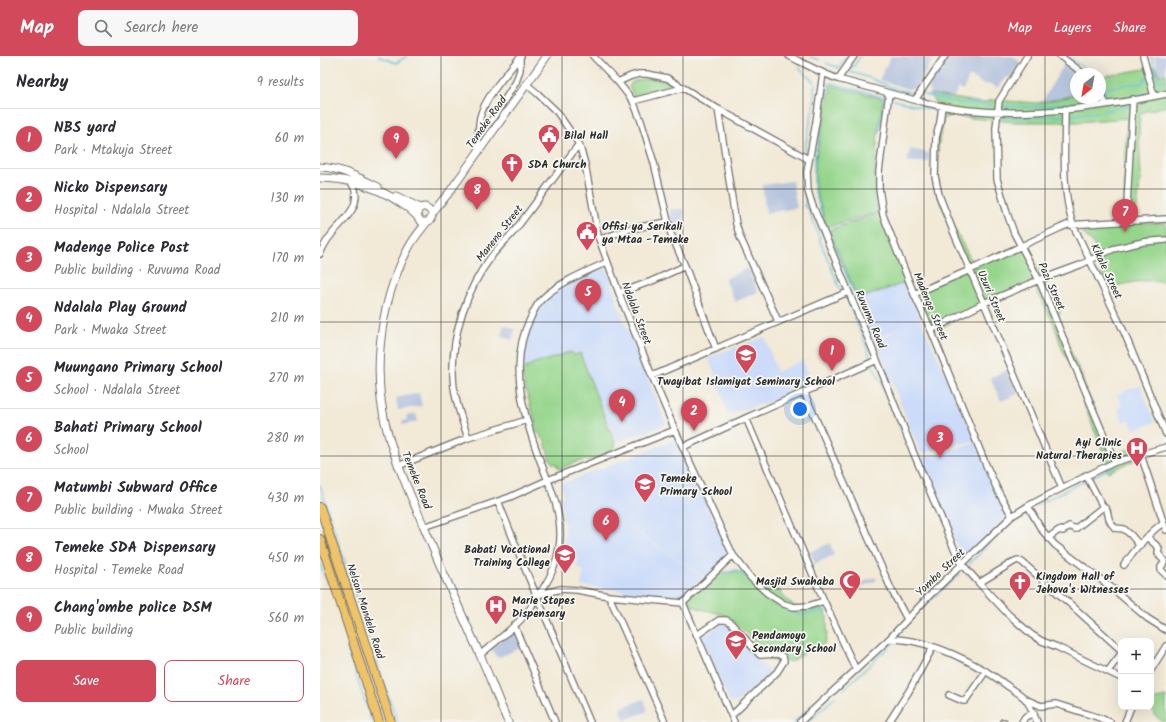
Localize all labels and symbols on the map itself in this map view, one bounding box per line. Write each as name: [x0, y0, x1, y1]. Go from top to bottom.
north arrow: [1070, 68, 1106, 104]
street label: Temeke Road: [462, 92, 512, 153]
public building icon: Bilal Hall: [536, 122, 562, 155]
pin: 9: [383, 126, 409, 159]
place label: Bilal Hall: [564, 127, 608, 145]
church icon: SDA Church: [499, 151, 525, 184]
place label: SDA Church: [528, 156, 586, 174]
pin: 8: [464, 177, 490, 210]
pin: 7: [1112, 199, 1138, 232]
street label: Maneno Street: [472, 201, 528, 266]
place label: Offisi ya Serikali ya Mtaa -Temeke: [601, 218, 689, 249]
public building icon: Offisi ya Serikali ya Mtaa -Temeke: [574, 219, 600, 252]
street label: Kikale Street: [1085, 241, 1127, 303]
street label: Pazi Street: [1033, 259, 1070, 314]
street label: Uzuri Street: [972, 267, 1010, 326]
street label: Madenge Street: [908, 269, 953, 344]
pin: 5: [575, 279, 601, 312]
street label: Ndalala Street: [616, 279, 657, 348]
street label: Ruvuma Road: [850, 287, 891, 352]
pin: 1: [819, 338, 845, 371]
school or university icon: Twayibat Islamiyat Seminary School: [733, 342, 759, 375]
place label: Twayibat Islamiyat Seminary School: [657, 373, 835, 391]
pin: 4: [609, 389, 635, 422]
pin: 2: [681, 398, 707, 431]
your location: [790, 399, 810, 419]
pin: 3: [927, 425, 953, 458]
place label: Ayi Clinic Natural Therapies: [1036, 434, 1123, 465]
hospital icon: Ayi Clinic Natural Therapies: [1124, 435, 1150, 468]
street label: Temeke Road: [396, 449, 436, 513]
place label: Temeke Primary School: [660, 470, 732, 501]
school or university icon: Temeke Primary School: [632, 471, 658, 504]
pin: 6: [593, 508, 619, 541]
place label: Babati Vocational Training College: [464, 541, 551, 572]
school or university icon: Babati Vocational Training College: [552, 542, 578, 575]
street label: Yombo Street: [912, 544, 970, 601]
street label: Nelson Mandela Road: [341, 561, 389, 662]
mosque icon: Masjid Swahaba: [837, 568, 863, 601]
place label: Kingdom Hall of Jehova's Witnesses: [1036, 568, 1130, 599]
church icon: Kingdom Hall of Jehova's Witnesses: [1007, 569, 1033, 602]
place label: Masjid Swahaba: [756, 573, 834, 591]
place label: Marie Stopes Dispensary: [512, 592, 576, 623]
hospital icon: Marie Stopes Dispensary: [483, 593, 509, 626]
place label: Pendamoyo Secondary School: [752, 627, 836, 658]
school or university icon: Pendamoyo Secondary School: [723, 628, 749, 661]

